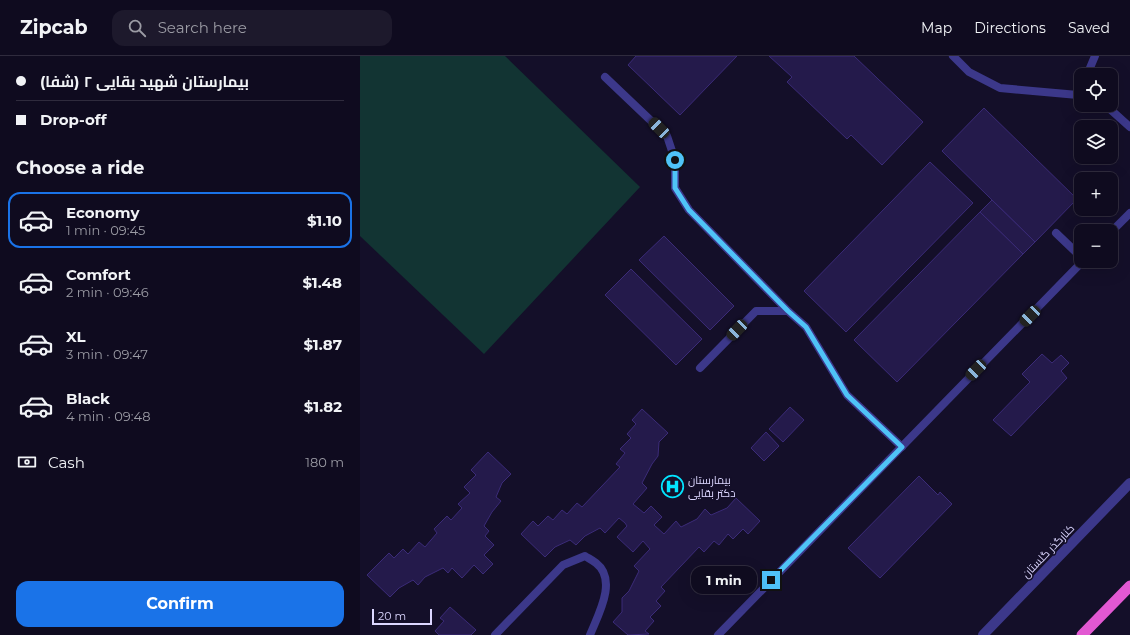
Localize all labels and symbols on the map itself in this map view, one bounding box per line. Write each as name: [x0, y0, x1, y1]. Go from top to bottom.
car: [646, 115, 672, 141]
route start: [666, 151, 684, 169]
car: [1017, 303, 1043, 329]
car: [724, 317, 750, 343]
car: [963, 357, 989, 383]
hospital icon: بیمارستان دکتر بقایی: [660, 473, 686, 499]
place label: بیمارستان دکتر بقایی: [688, 473, 735, 500]
street label: کنارگذر گلستان: [1019, 521, 1077, 581]
callout: 1 min: [691, 566, 757, 594]
route end: [762, 571, 780, 589]
scale bar: [372, 607, 432, 626]

